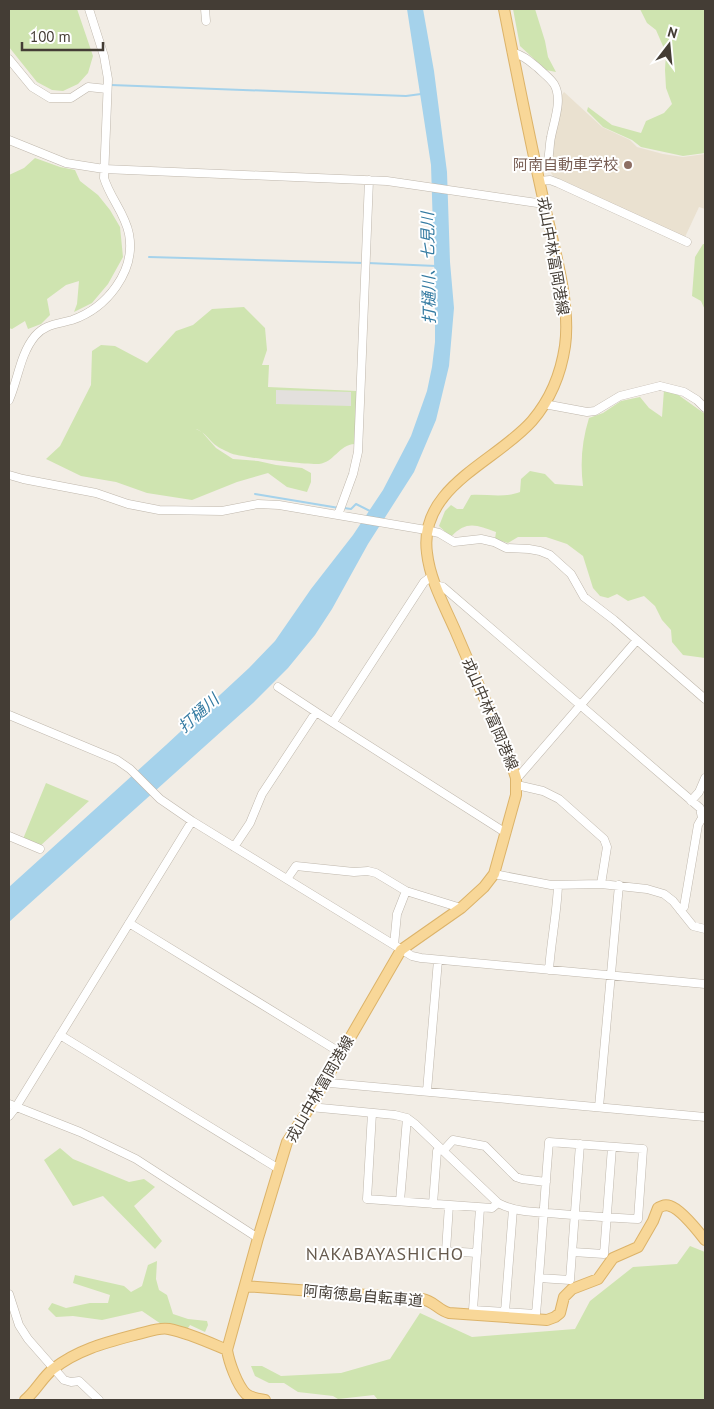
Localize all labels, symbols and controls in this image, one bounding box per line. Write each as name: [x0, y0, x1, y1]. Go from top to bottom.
scale bar: [22, 20, 104, 52]
north arrow: [644, 20, 694, 70]
text: N: [666, 23, 679, 42]
text: 100 m: [30, 27, 71, 46]
place label: 阿南自動車学校: [513, 155, 618, 174]
marker: 阿南自動車学校: [622, 159, 634, 171]
street label: 戎山中林富岡港線: [534, 195, 573, 317]
water label: 打樋川、七見川: [417, 210, 439, 324]
street label: 戎山中林富岡港線: [458, 655, 523, 773]
water label: 打樋川: [173, 688, 224, 736]
street label: 戎山中林富岡港線: [281, 1032, 358, 1145]
district label: NAKABAYASHICHO: [306, 1242, 464, 1265]
street label: 阿南徳島自転車道: [302, 1281, 424, 1310]

